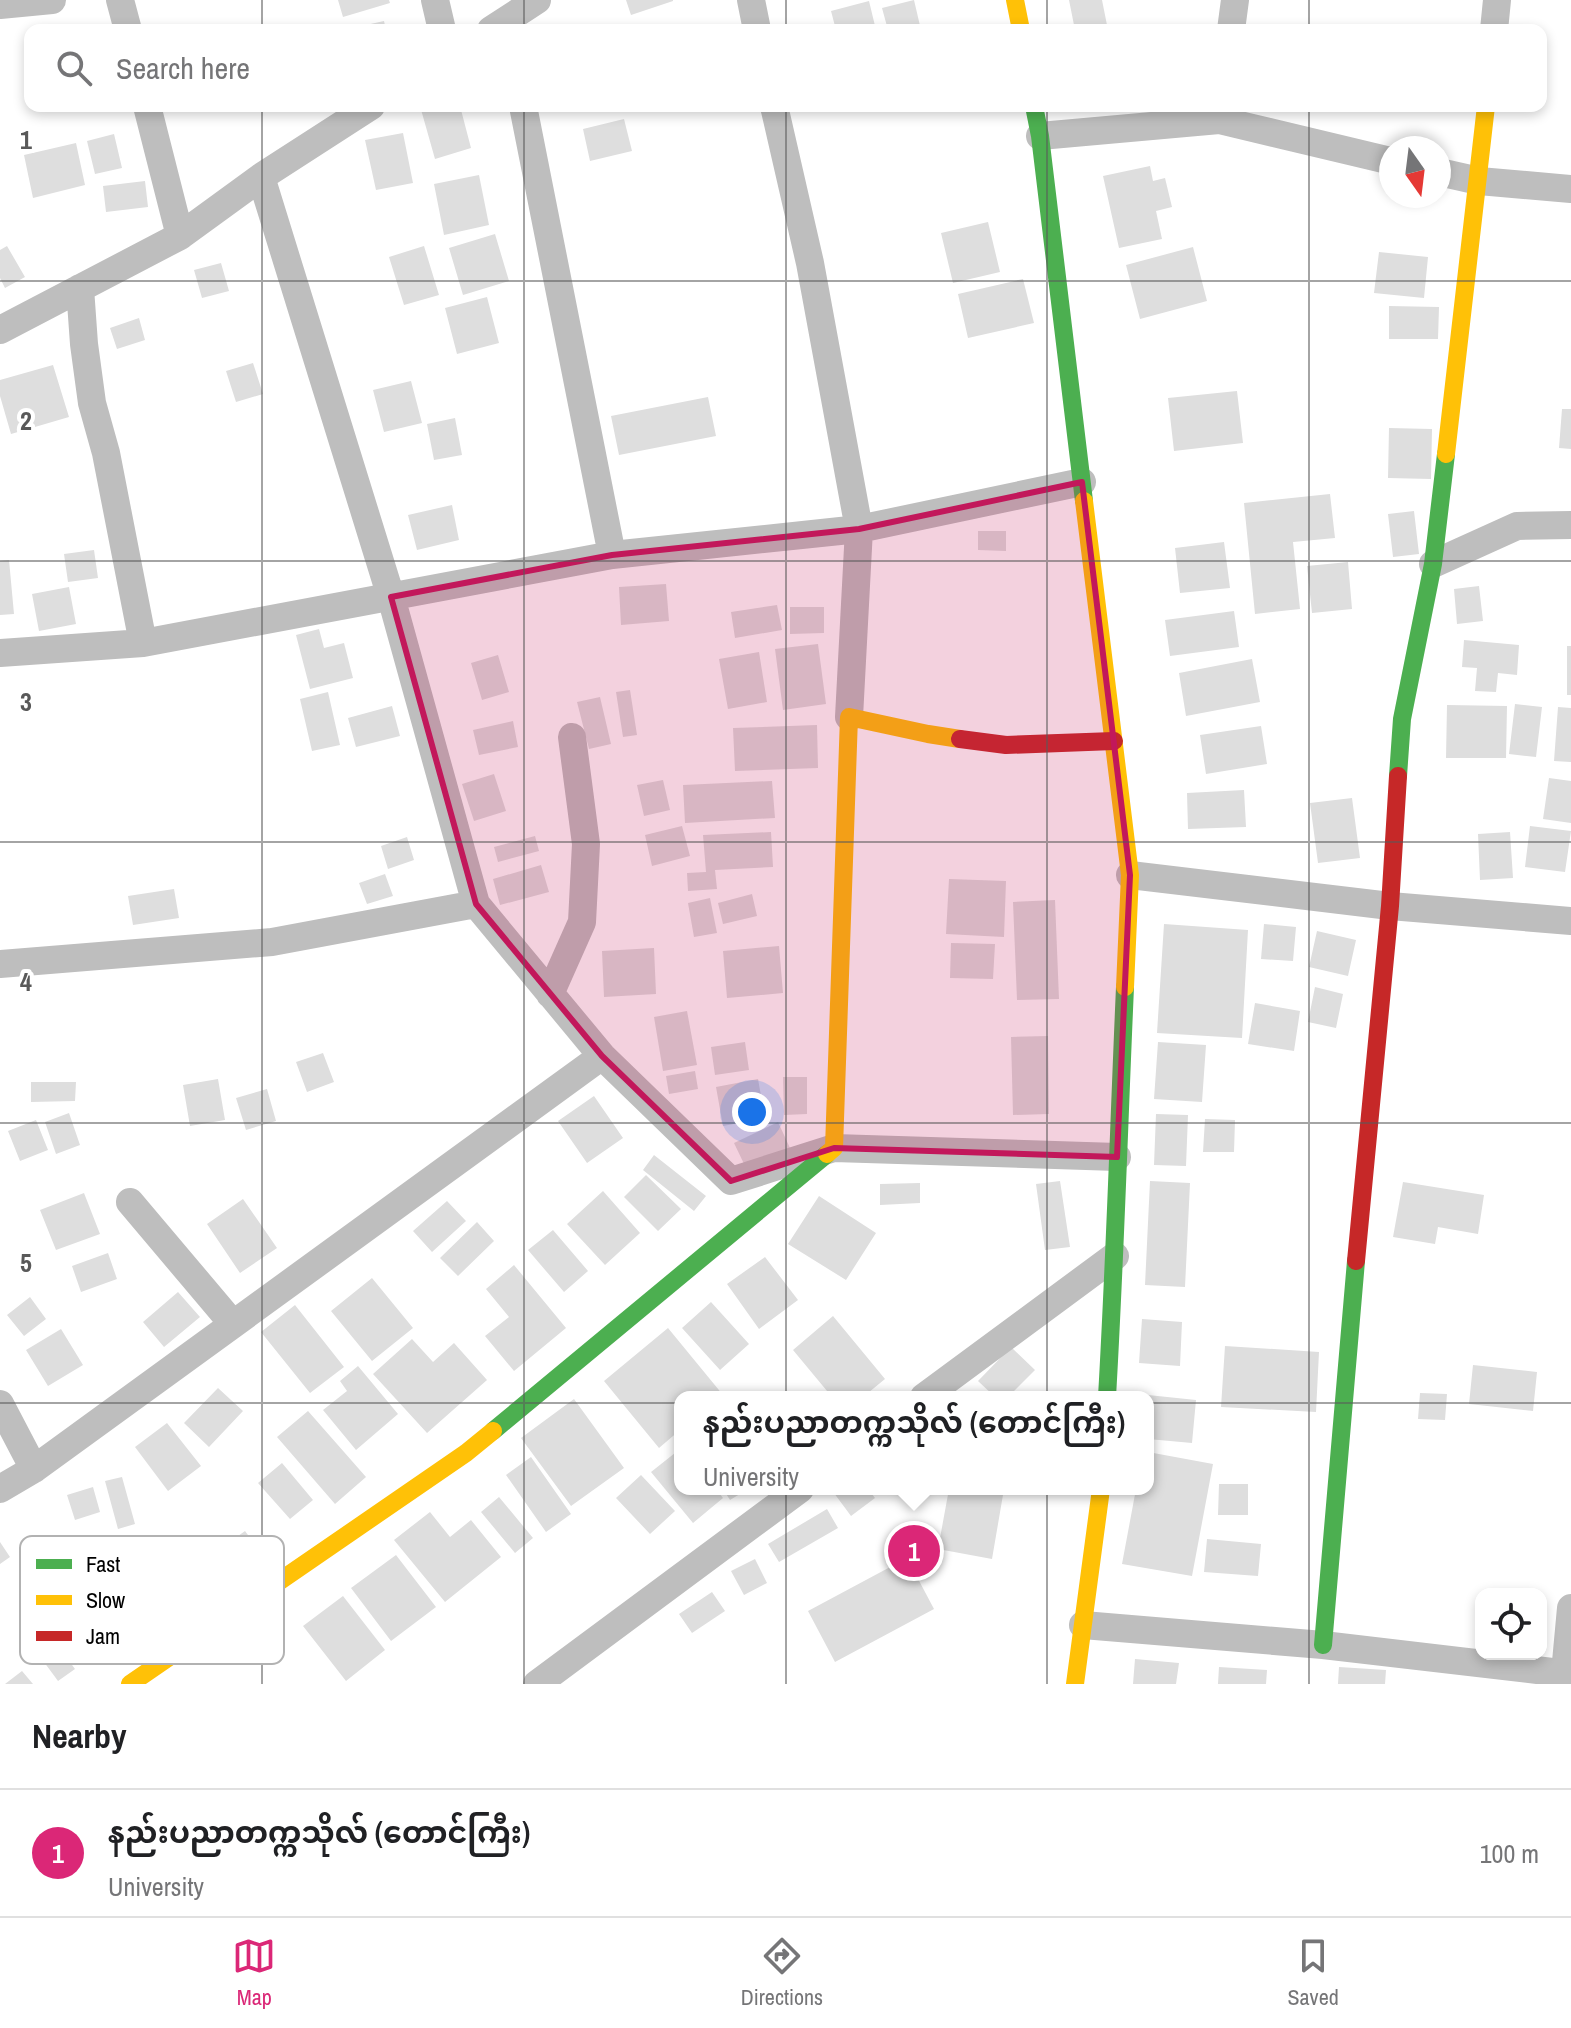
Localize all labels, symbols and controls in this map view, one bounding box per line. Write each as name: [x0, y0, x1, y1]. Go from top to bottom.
search box: [24, 24, 1547, 112]
icon: search: [52, 46, 96, 90]
text: Search here: [116, 48, 250, 88]
text: 1: [20, 122, 32, 157]
north arrow: [1379, 136, 1451, 208]
text: 2: [20, 403, 32, 438]
text: 3: [20, 684, 32, 719]
text: 4: [20, 964, 32, 999]
your location: [732, 1092, 772, 1132]
text: 5: [20, 1245, 32, 1280]
popup: [674, 1391, 1154, 1495]
text: နည်းပညာတက္ကသိုလ် (တောင်ကြီး): [703, 1402, 1125, 1442]
text: University: [703, 1459, 799, 1494]
pin: 1: [888, 1521, 940, 1581]
legend: [20, 1536, 284, 1664]
text: Fast: [86, 1549, 120, 1579]
text: Slow: [86, 1585, 125, 1615]
map controls: [1475, 1588, 1547, 1660]
button: locate: [1475, 1588, 1547, 1660]
text: Jam: [86, 1621, 120, 1651]
text: Nearby: [32, 1713, 127, 1759]
text: နည်းပညာတက္ကသိုလ် (တောင်ကြီး): [108, 1812, 530, 1852]
text: 1: [52, 1836, 64, 1871]
text: 100 m: [1480, 1836, 1539, 1871]
text: University: [108, 1869, 204, 1904]
tab: Map: [232, 1934, 276, 2012]
tab: Directions: [741, 1934, 823, 2012]
tab: Saved: [1288, 1934, 1339, 2012]

